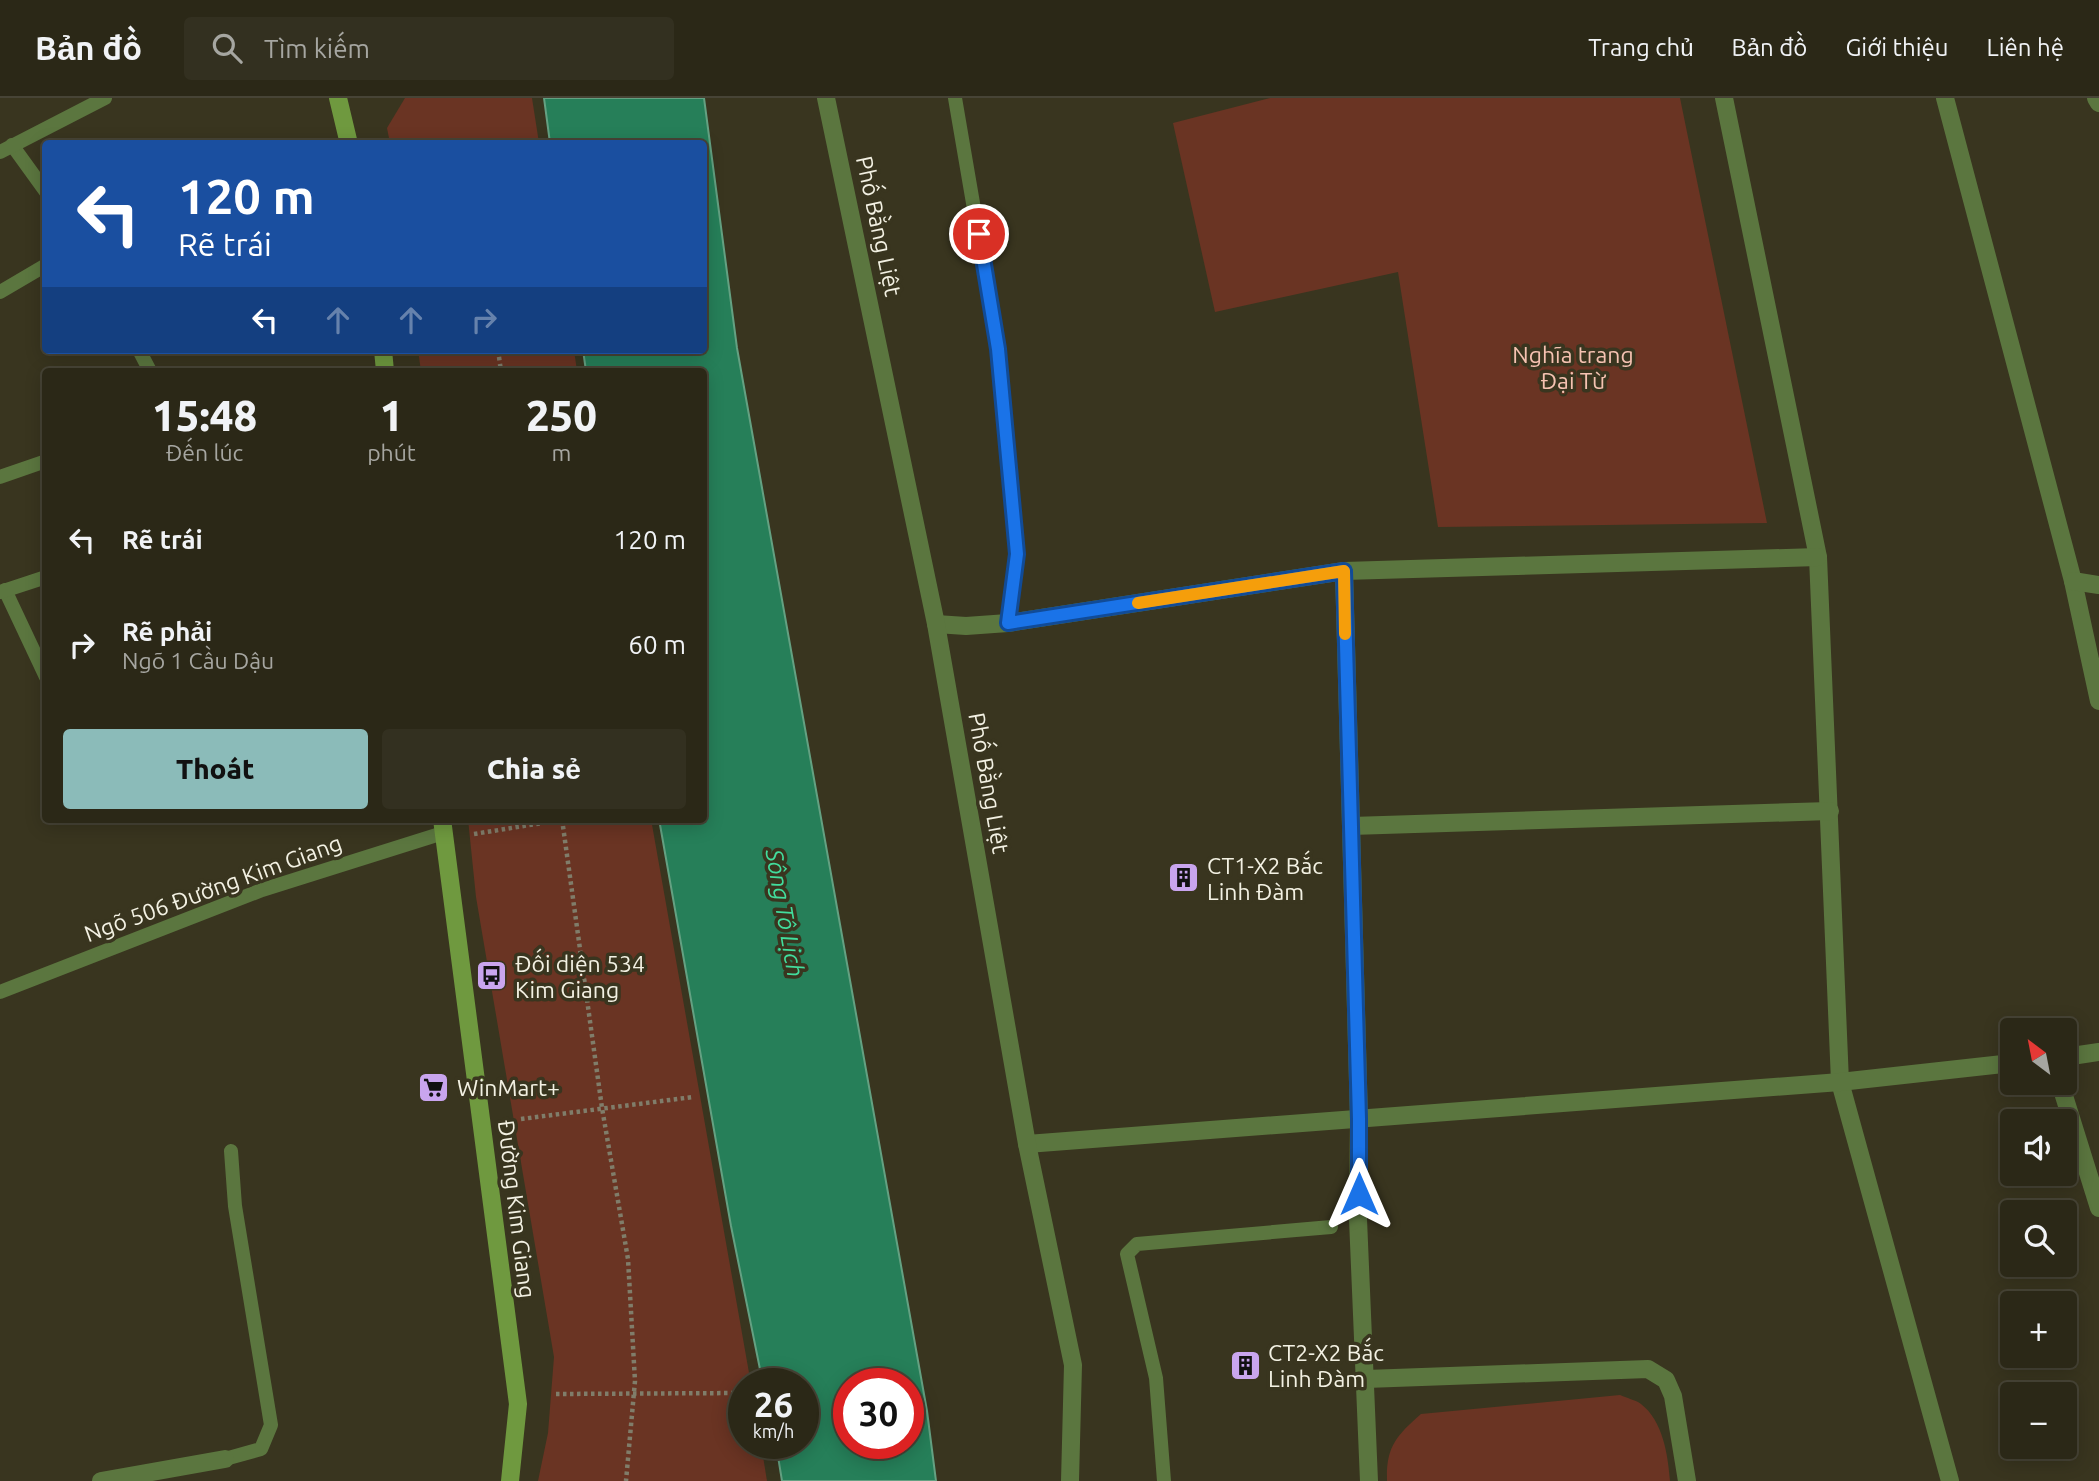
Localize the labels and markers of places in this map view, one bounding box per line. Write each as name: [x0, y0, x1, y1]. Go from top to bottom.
pin: [949, 204, 1009, 264]
place label: CT1-X2 Bắc Linh Đàm: [1207, 850, 1323, 904]
building icon: CT1-X2 Bắc Linh Đàm: [1167, 861, 1201, 895]
place label: Đối diện 534 Kim Giang: [515, 948, 645, 1002]
bus stop icon: Đối diện 534 Kim Giang: [475, 959, 509, 993]
supermarket icon: WinMart+: [417, 1070, 451, 1104]
place label: WinMart+: [457, 1075, 560, 1100]
place label: CT2-X2 Bắc Linh Đàm: [1268, 1337, 1384, 1391]
building icon: CT2-X2 Bắc Linh Đàm: [1228, 1348, 1262, 1382]

